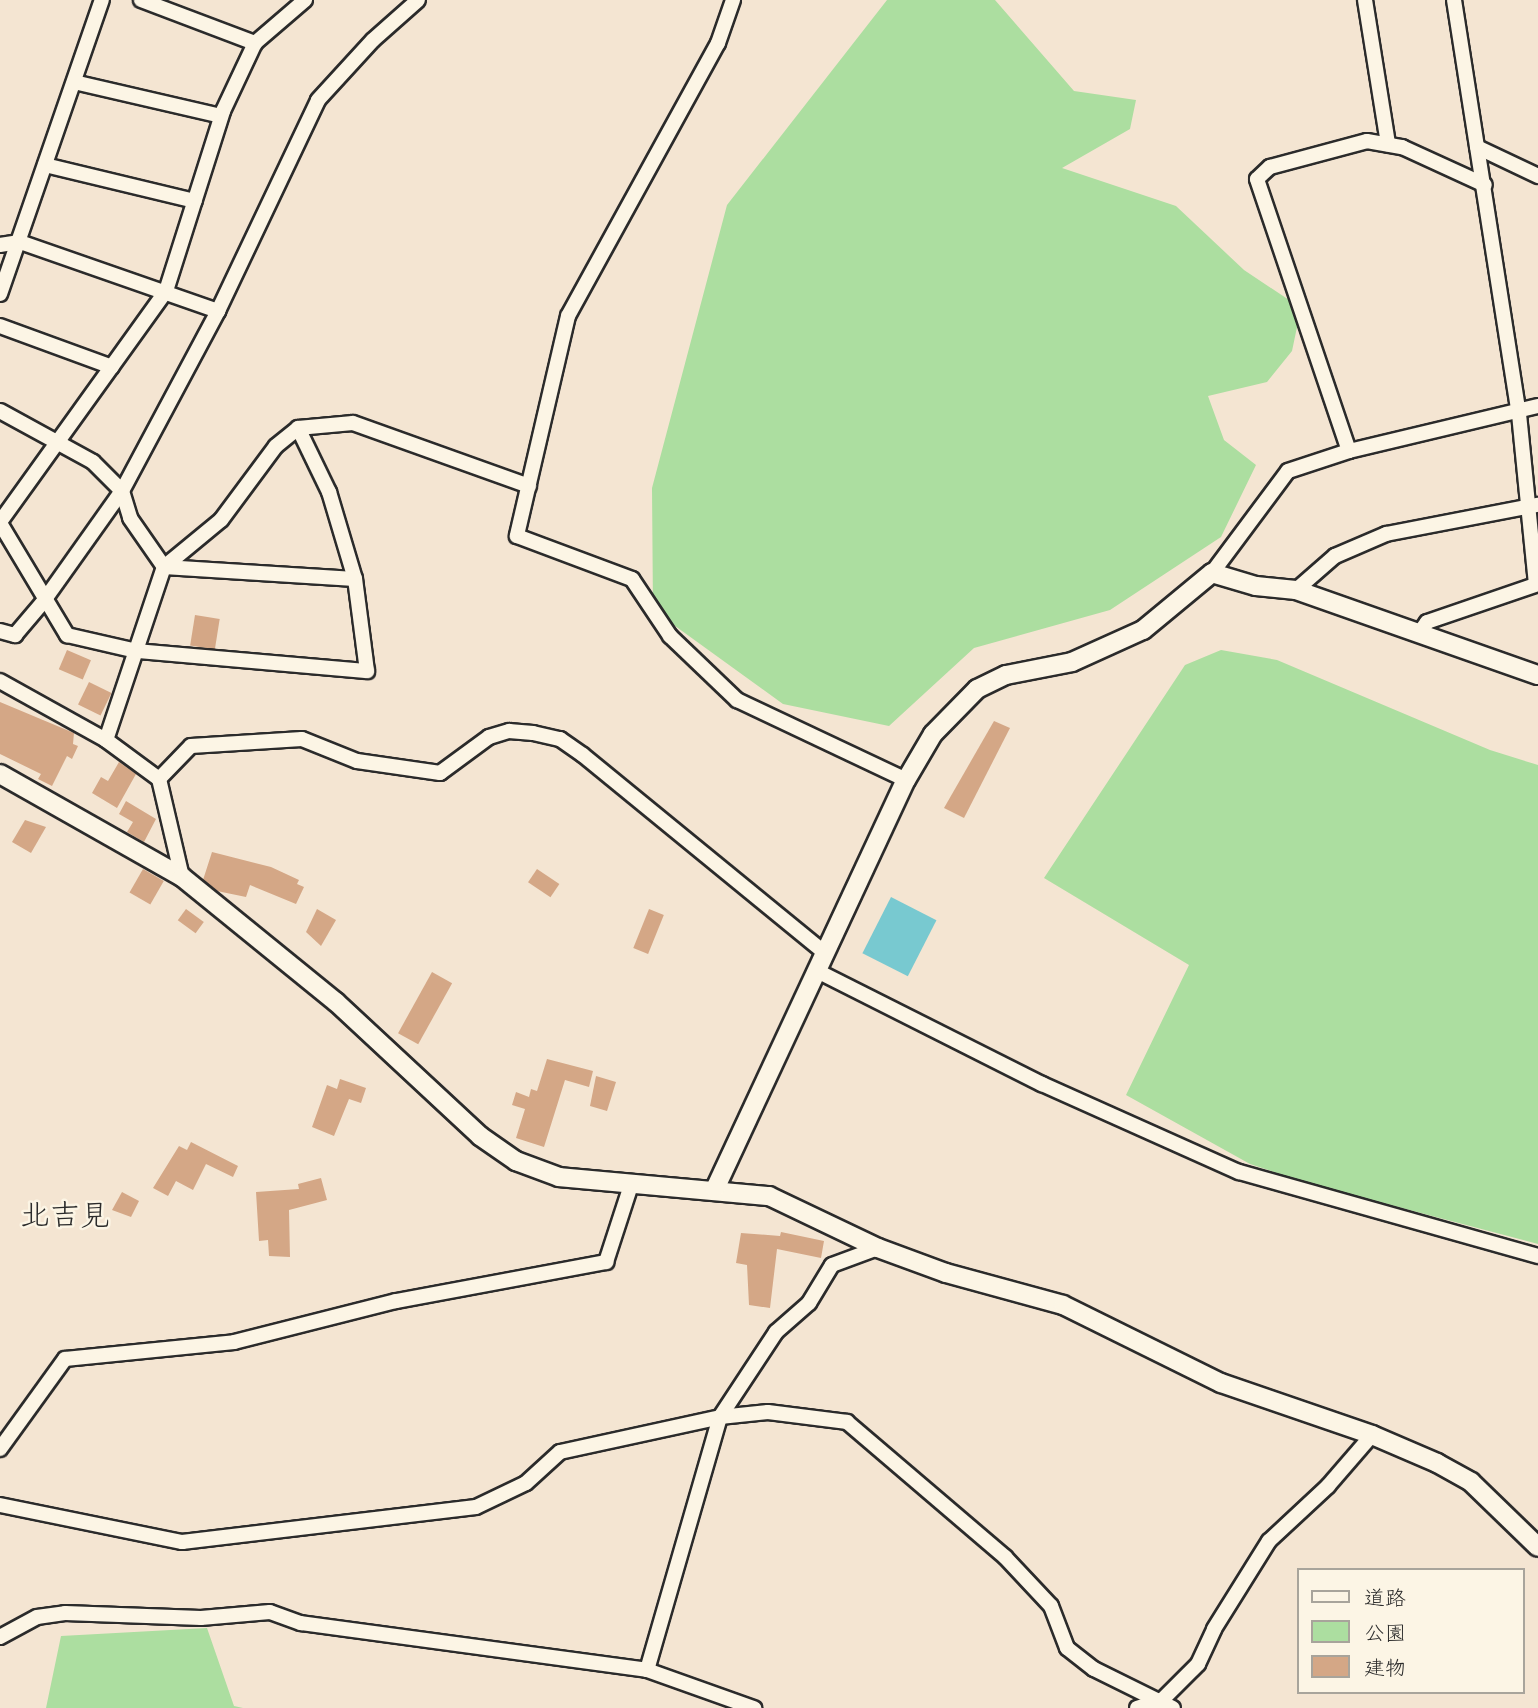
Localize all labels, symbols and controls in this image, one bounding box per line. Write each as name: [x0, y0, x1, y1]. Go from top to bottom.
district label: 北吉見: [20, 1198, 110, 1234]
legend: [1296, 1568, 1524, 1694]
text: 道路: [1364, 1584, 1406, 1613]
text: 公園: [1364, 1619, 1406, 1648]
text: 建物: [1364, 1654, 1406, 1683]

